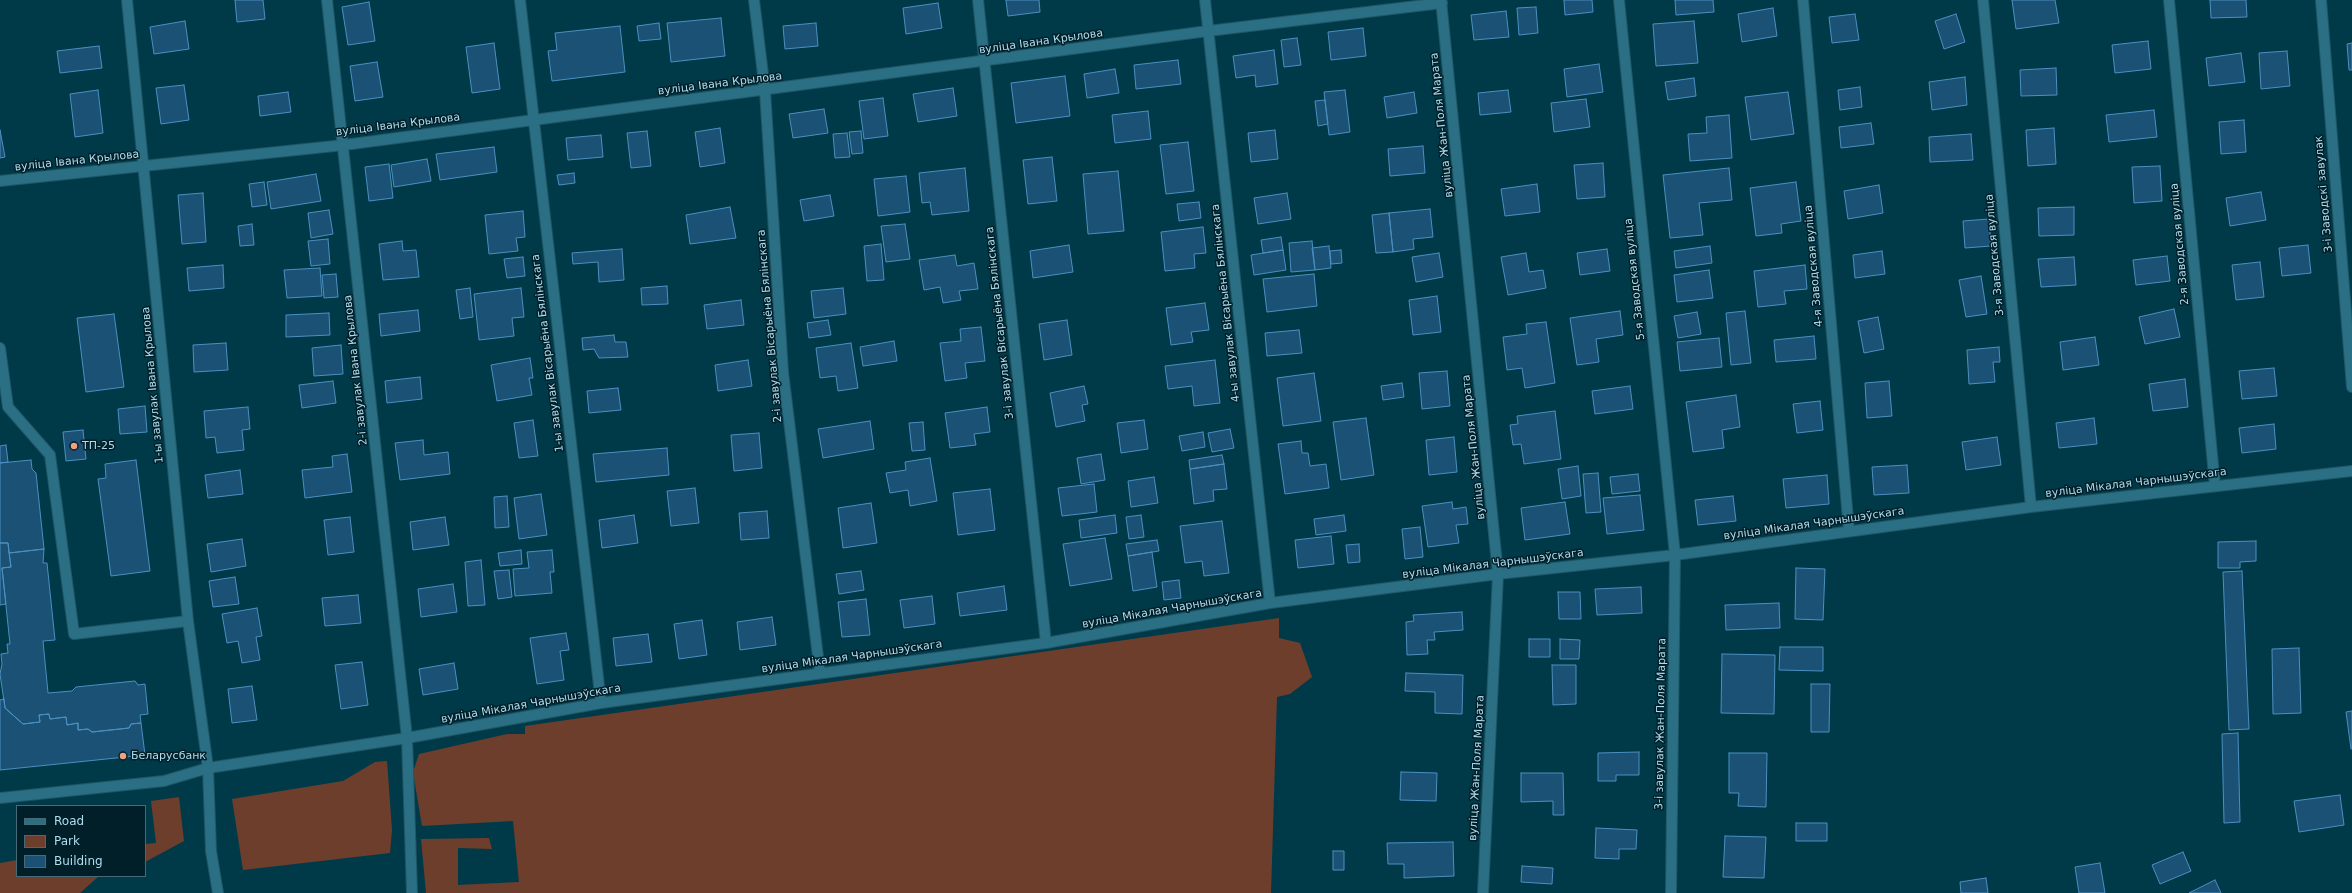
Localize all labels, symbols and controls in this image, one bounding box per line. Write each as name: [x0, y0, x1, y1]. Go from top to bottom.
street label: вуліца Івана Крылова: [978, 27, 1104, 57]
street label: вуліца Жан-Поля Марата: [1428, 52, 1456, 198]
street label: вуліца Івана Крылова: [657, 70, 783, 98]
street label: вуліца Івана Крылова: [335, 111, 461, 139]
street label: 3-і Заводскі завулак: [2312, 135, 2336, 253]
street label: вуліца Івана Крылова: [14, 148, 140, 174]
street label: 2-я Заводская вуліца: [2168, 182, 2192, 306]
street label: 3-я Заводская вуліца: [1983, 193, 2007, 317]
street label: 4-ы завулак Вісарыёна Бялінскага: [1209, 203, 1243, 403]
street label: 4-я Заводская вуліца: [1802, 204, 1826, 328]
street label: 5-я Заводская вуліца: [1622, 217, 1648, 341]
street label: 3-і завулак Вісарыёна Бялінскага: [983, 226, 1017, 420]
street label: 2-і завулак Вісарыёна Бялінскага: [755, 229, 785, 423]
street label: 1-ы завулак Вісарыёна Бялінскага: [529, 253, 567, 453]
street label: 2-і завулак Івана Крылова: [342, 294, 370, 446]
street label: 1-ы завулак Івана Крылова: [140, 306, 166, 464]
street label: вуліца Жан-Поля Марата: [1460, 374, 1488, 520]
place label: ТП-25: [82, 439, 115, 453]
marker: ТП-25: [69, 441, 79, 451]
street label: вуліца Мікалая Чарнышэўскага: [2045, 465, 2227, 501]
street label: вуліца Мікалая Чарнышэўскага: [1723, 505, 1905, 543]
street label: вуліца Мікалая Чарнышэўскага: [1402, 546, 1584, 582]
street label: вуліца Мікалая Чарнышэўскага: [1081, 587, 1263, 631]
street label: вуліца Мікалая Чарнышэўскага: [761, 638, 943, 676]
street label: 3-і завулак Жан-Поля Марата: [1653, 638, 1669, 810]
street label: вуліца Мікалая Чарнышэўскага: [440, 682, 622, 726]
street label: вуліца Жан-Поля Марата: [1467, 695, 1487, 841]
place label: Беларусбанк: [131, 749, 206, 763]
marker: Беларусбанк: [118, 751, 128, 761]
legend: [16, 805, 146, 877]
text: Road: [54, 814, 84, 828]
text: Park: [54, 834, 80, 848]
text: Building: [54, 854, 103, 868]

